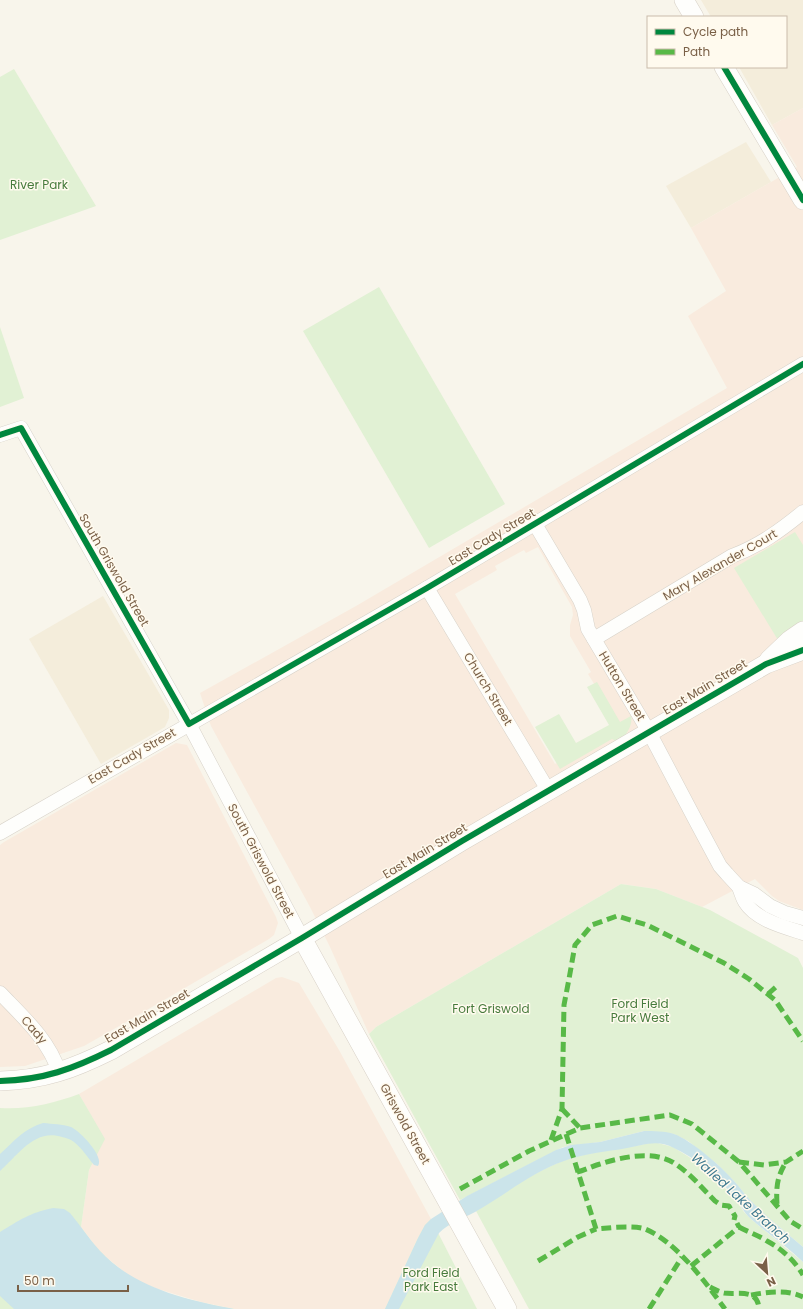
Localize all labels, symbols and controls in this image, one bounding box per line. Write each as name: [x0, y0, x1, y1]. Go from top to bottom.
legend: [647, 16, 787, 68]
text: Cycle path: [683, 23, 748, 40]
text: Path: [683, 43, 710, 60]
park label: River Park: [10, 176, 69, 193]
street label: East Cady Street: [445, 504, 538, 569]
street label: South Griswold Street: [75, 510, 154, 629]
street label: Mary Alexander Court: [659, 525, 780, 604]
street label: Hutton Street: [595, 648, 650, 724]
street label: Church Street: [460, 649, 517, 728]
street label: East Main Street: [659, 655, 750, 718]
street label: East Cady Street: [85, 724, 179, 788]
street label: South Griswold Street: [224, 800, 299, 921]
street label: East Main Street: [379, 819, 470, 882]
street label: East Main Street: [101, 984, 192, 1047]
park label: Ford Field Park West: [611, 995, 669, 1026]
park label: Fort Griswold: [452, 1000, 530, 1017]
street label: Cady: [17, 1012, 52, 1048]
street label: Griswold Street: [376, 1080, 435, 1167]
water label: Walled Lake Branch: [687, 1149, 794, 1248]
north arrow: [747, 1253, 787, 1293]
park label: Ford Field Park East: [402, 1264, 460, 1295]
scale bar: [18, 1267, 128, 1293]
text: 50 m: [24, 1272, 55, 1289]
text: N: [764, 1273, 779, 1291]

